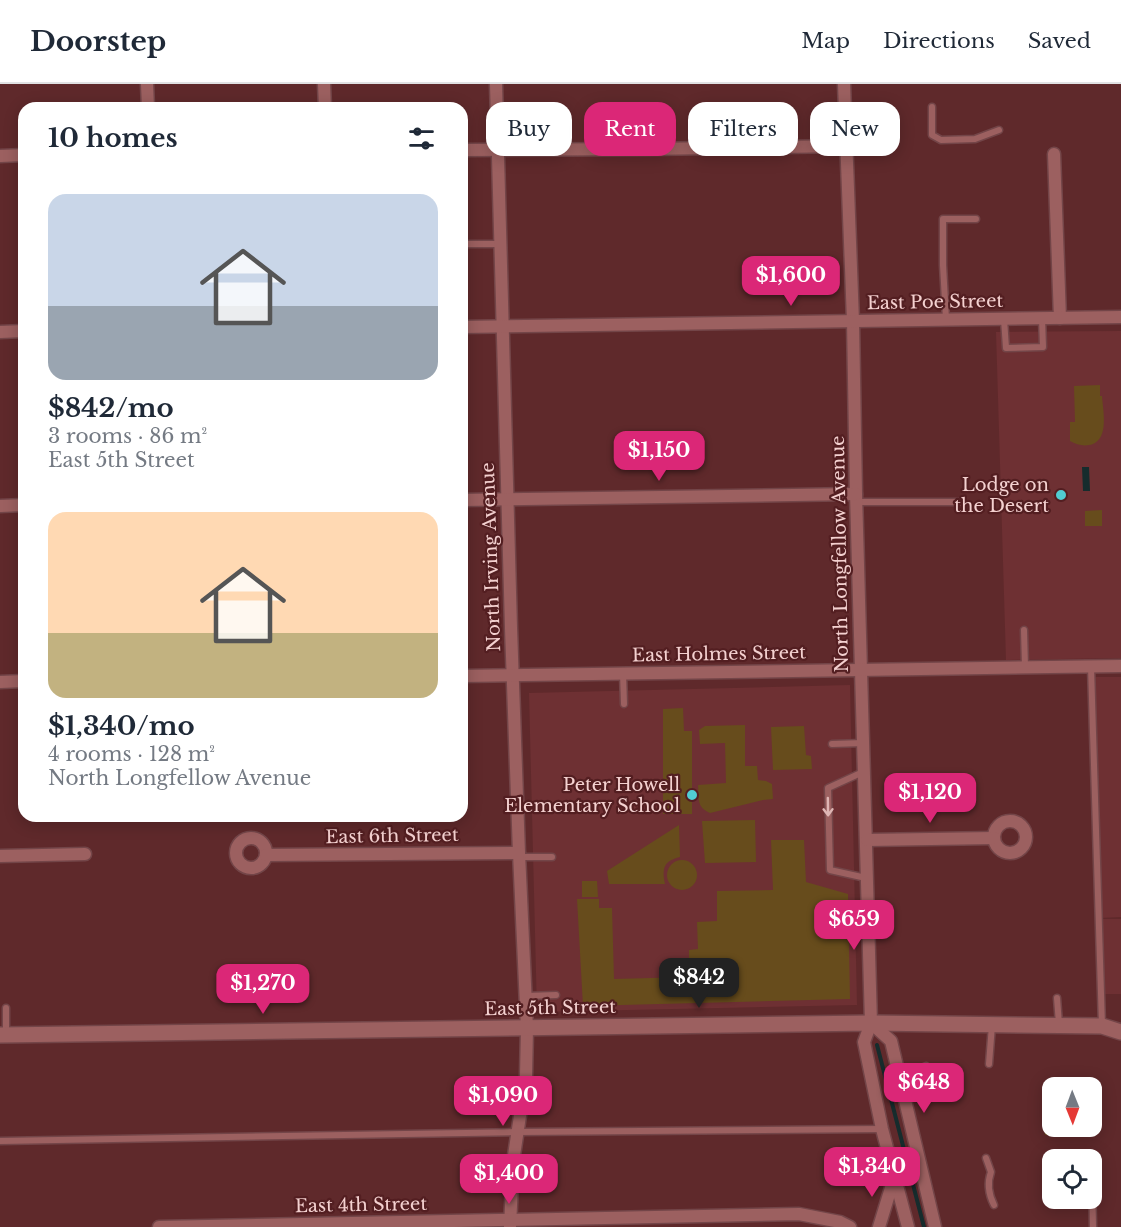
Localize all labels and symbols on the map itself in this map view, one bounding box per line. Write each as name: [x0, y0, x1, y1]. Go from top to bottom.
pin: $1,600: [742, 256, 840, 307]
street label: East Poe Street: [867, 290, 1004, 314]
pin: $1,150: [610, 431, 708, 482]
street label: North Longfellow Avenue: [827, 435, 853, 673]
street label: North Irving Avenue: [477, 462, 505, 652]
place label: Lodge on the Desert: [954, 474, 1049, 517]
marker: Lodge on the Desert: [1054, 488, 1068, 502]
street label: East Holmes Street: [632, 641, 806, 667]
pin: $1,120: [881, 773, 979, 824]
place label: Peter Howell Elementary School: [504, 774, 680, 817]
marker: Peter Howell Elementary School: [685, 788, 699, 802]
one-way arrow: [823, 796, 834, 816]
street label: East 6th Street: [325, 824, 459, 848]
pin: $659: [818, 900, 890, 951]
pin: $842: [663, 958, 735, 1009]
pin: $1,270: [214, 964, 312, 1015]
street label: East 5th Street: [484, 996, 616, 1020]
pin: $648: [888, 1063, 960, 1114]
pin: $1,090: [454, 1076, 552, 1127]
north arrow: [1042, 1077, 1102, 1137]
pin: $1,340: [823, 1147, 921, 1198]
pin: $1,400: [460, 1154, 558, 1205]
street label: East 4th Street: [295, 1193, 427, 1217]

